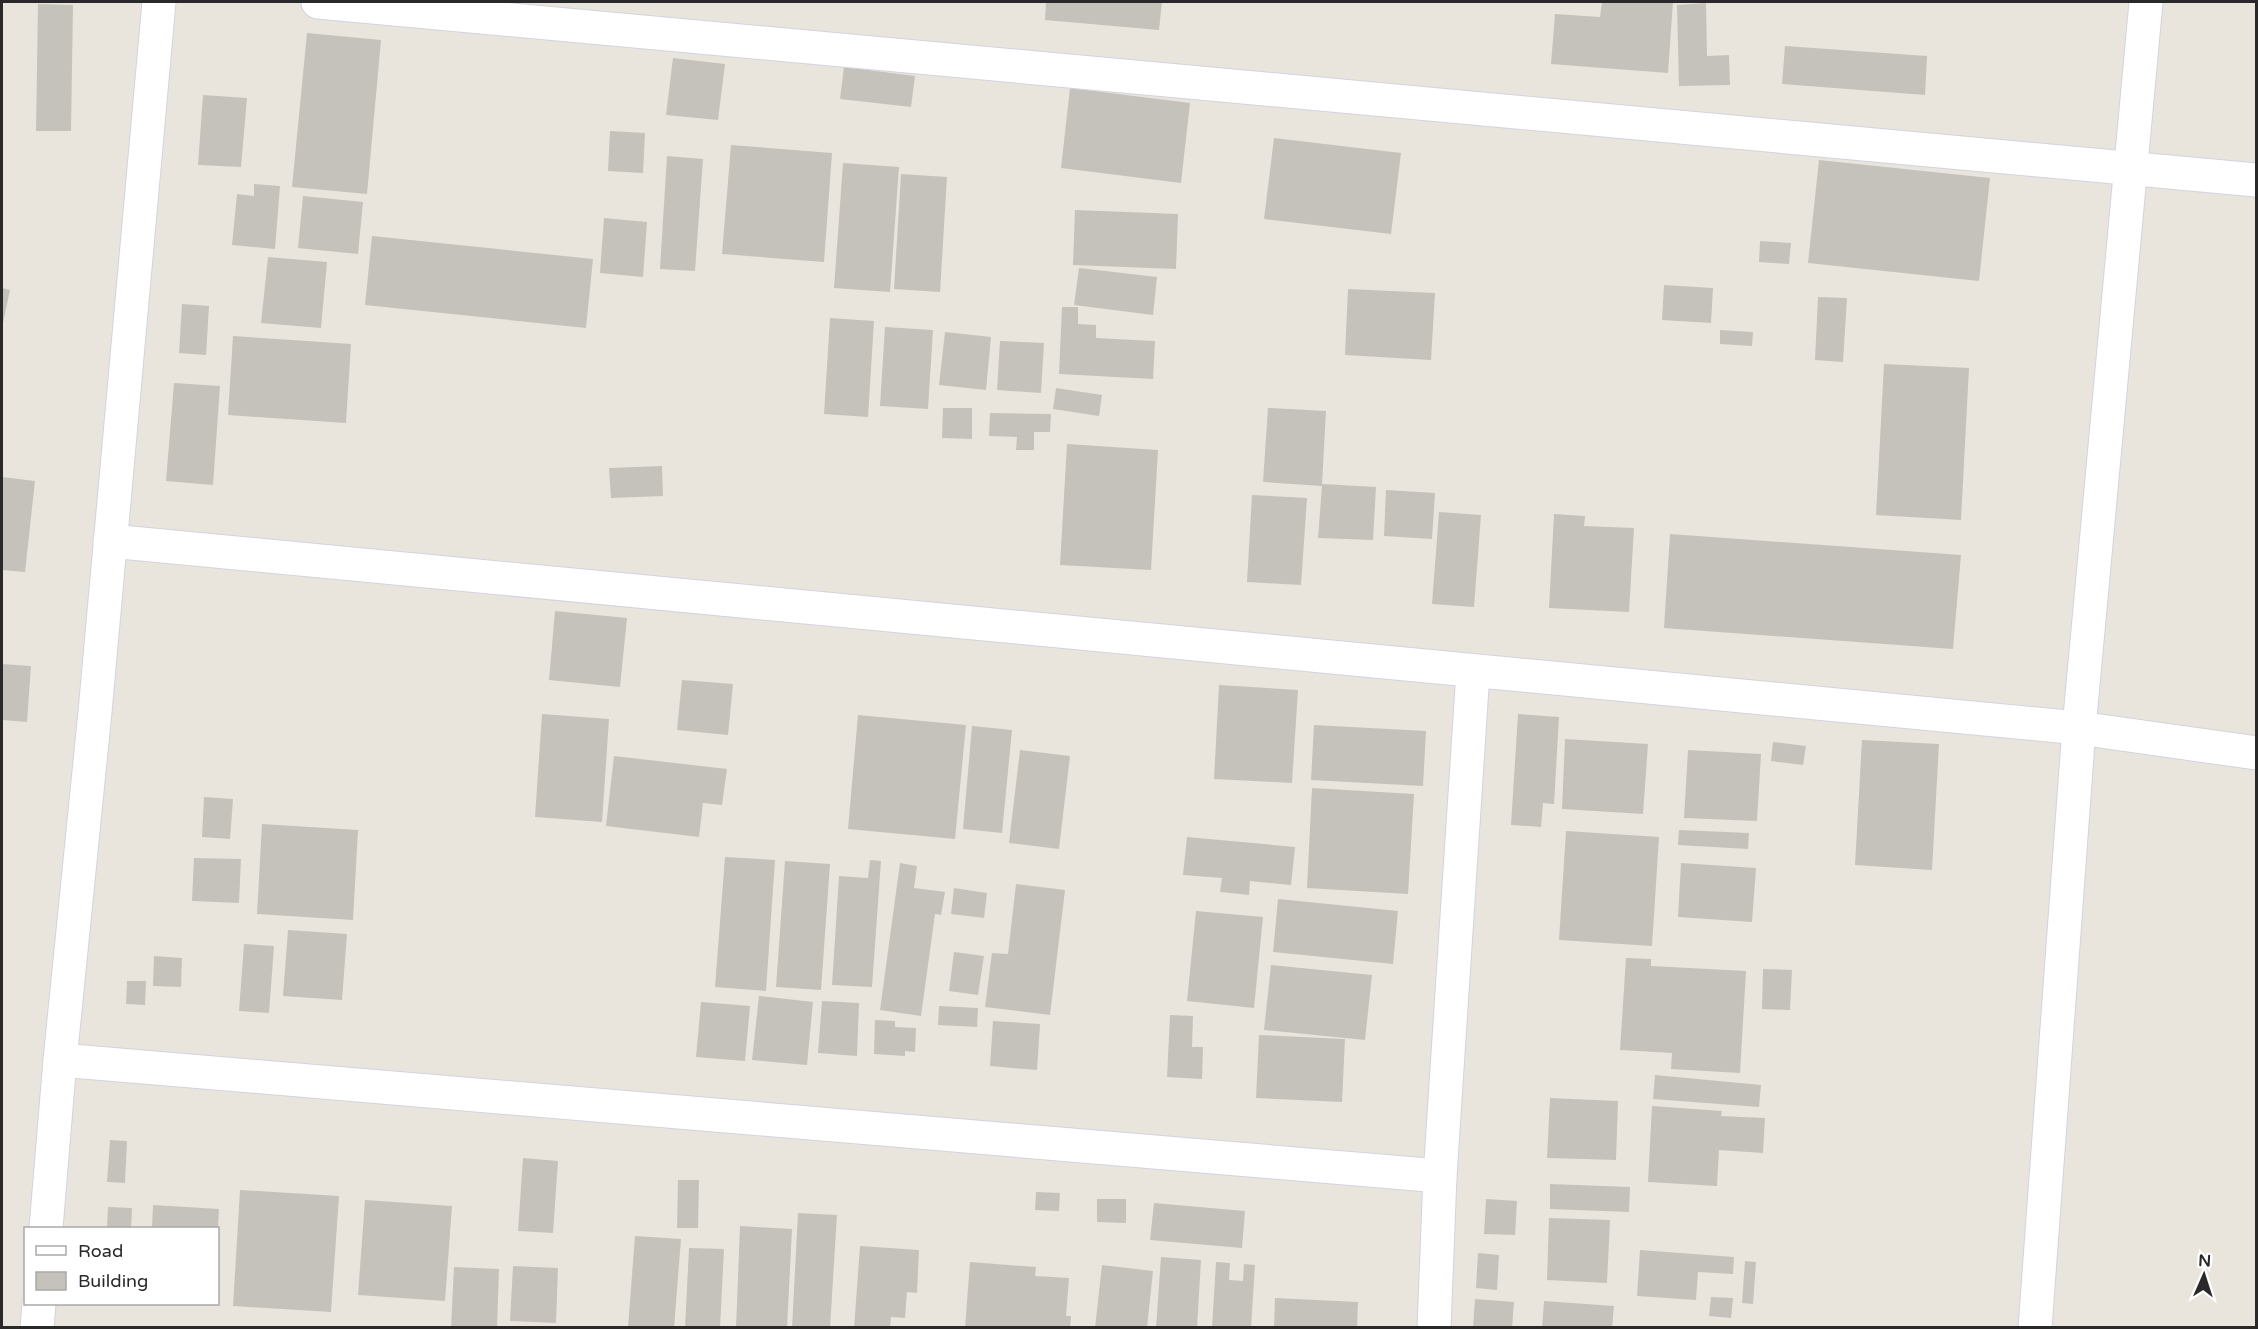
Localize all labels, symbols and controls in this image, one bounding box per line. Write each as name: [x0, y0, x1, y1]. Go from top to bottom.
legend: [24, 1227, 219, 1305]
text: Road: [78, 1240, 123, 1262]
north arrow: [2174, 1245, 2234, 1305]
text: N: [2198, 1251, 2212, 1271]
text: Building: [78, 1270, 148, 1292]

